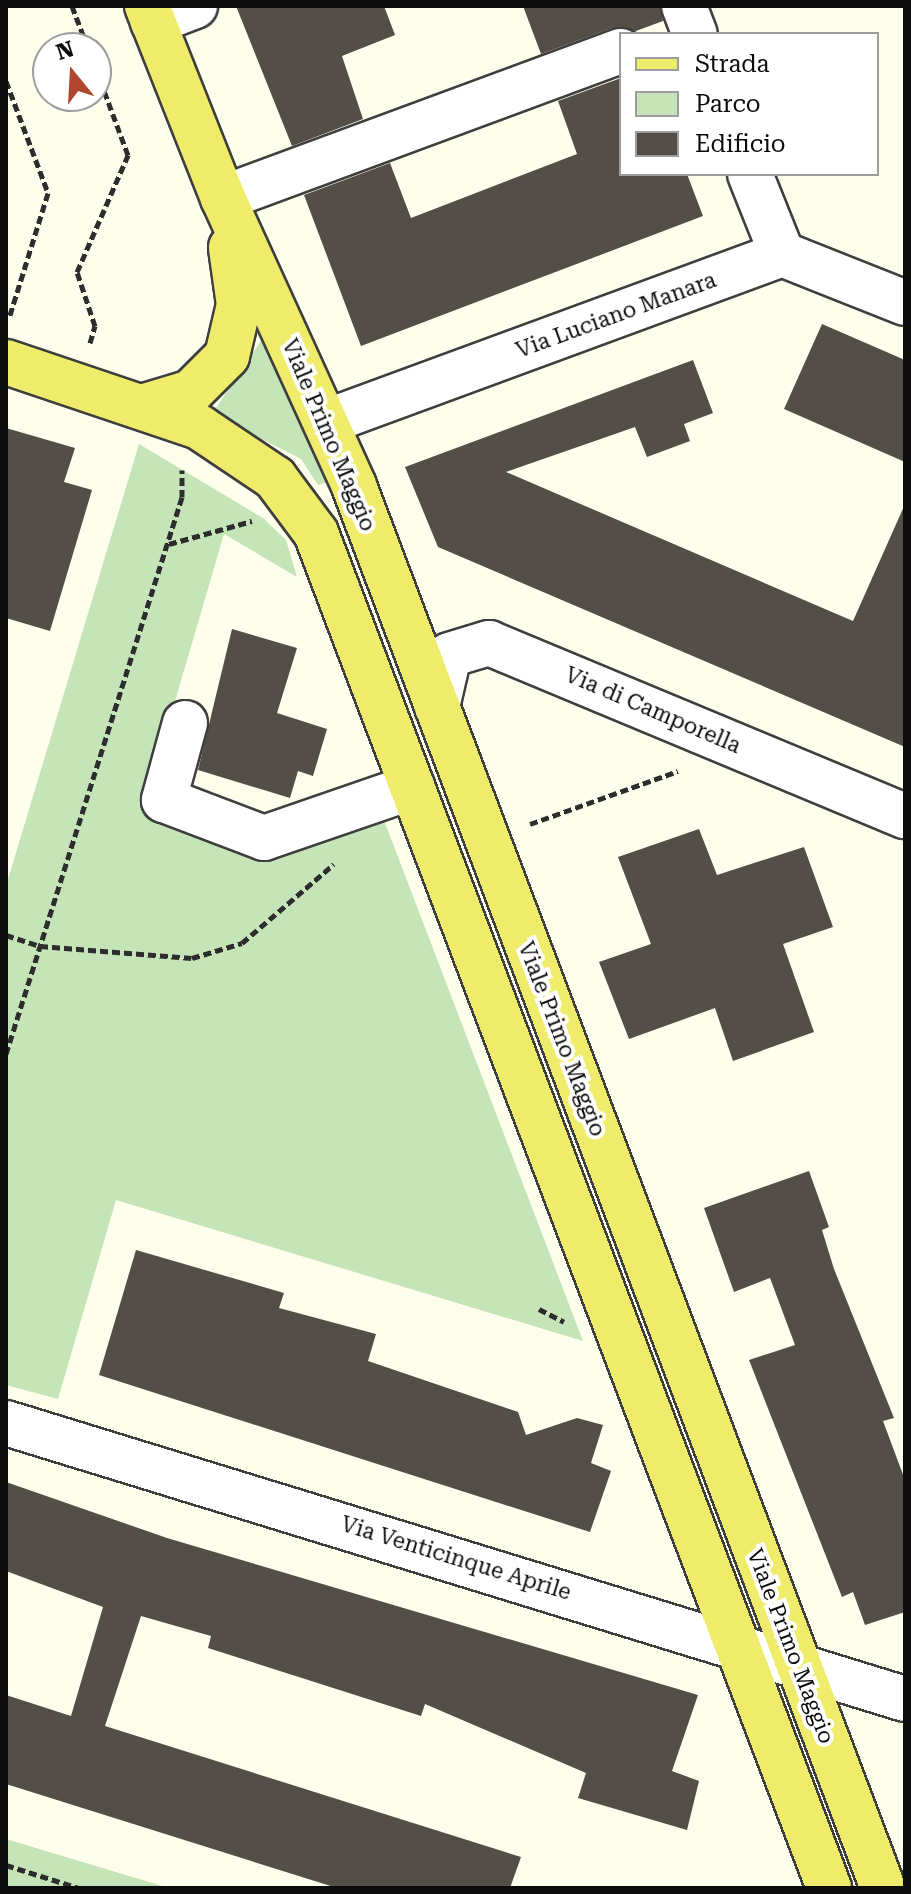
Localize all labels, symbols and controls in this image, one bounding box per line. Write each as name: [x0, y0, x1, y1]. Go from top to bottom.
north arrow: [32, 32, 112, 112]
legend: [619, 32, 879, 176]
text: N: [53, 36, 77, 65]
text: Strada: [695, 50, 770, 78]
text: Parco: [695, 90, 761, 118]
text: Edificio: [695, 130, 786, 158]
street label: Via Luciano Manara: [512, 266, 720, 364]
street label: Viale Primo Maggio: [276, 335, 382, 535]
street label: Via di Camporella: [561, 661, 745, 759]
street label: Viale Primo Maggio: [513, 938, 611, 1140]
street label: Via Venticinque Aprile: [338, 1510, 574, 1606]
street label: Viale Primo Maggio: [742, 1545, 840, 1747]

